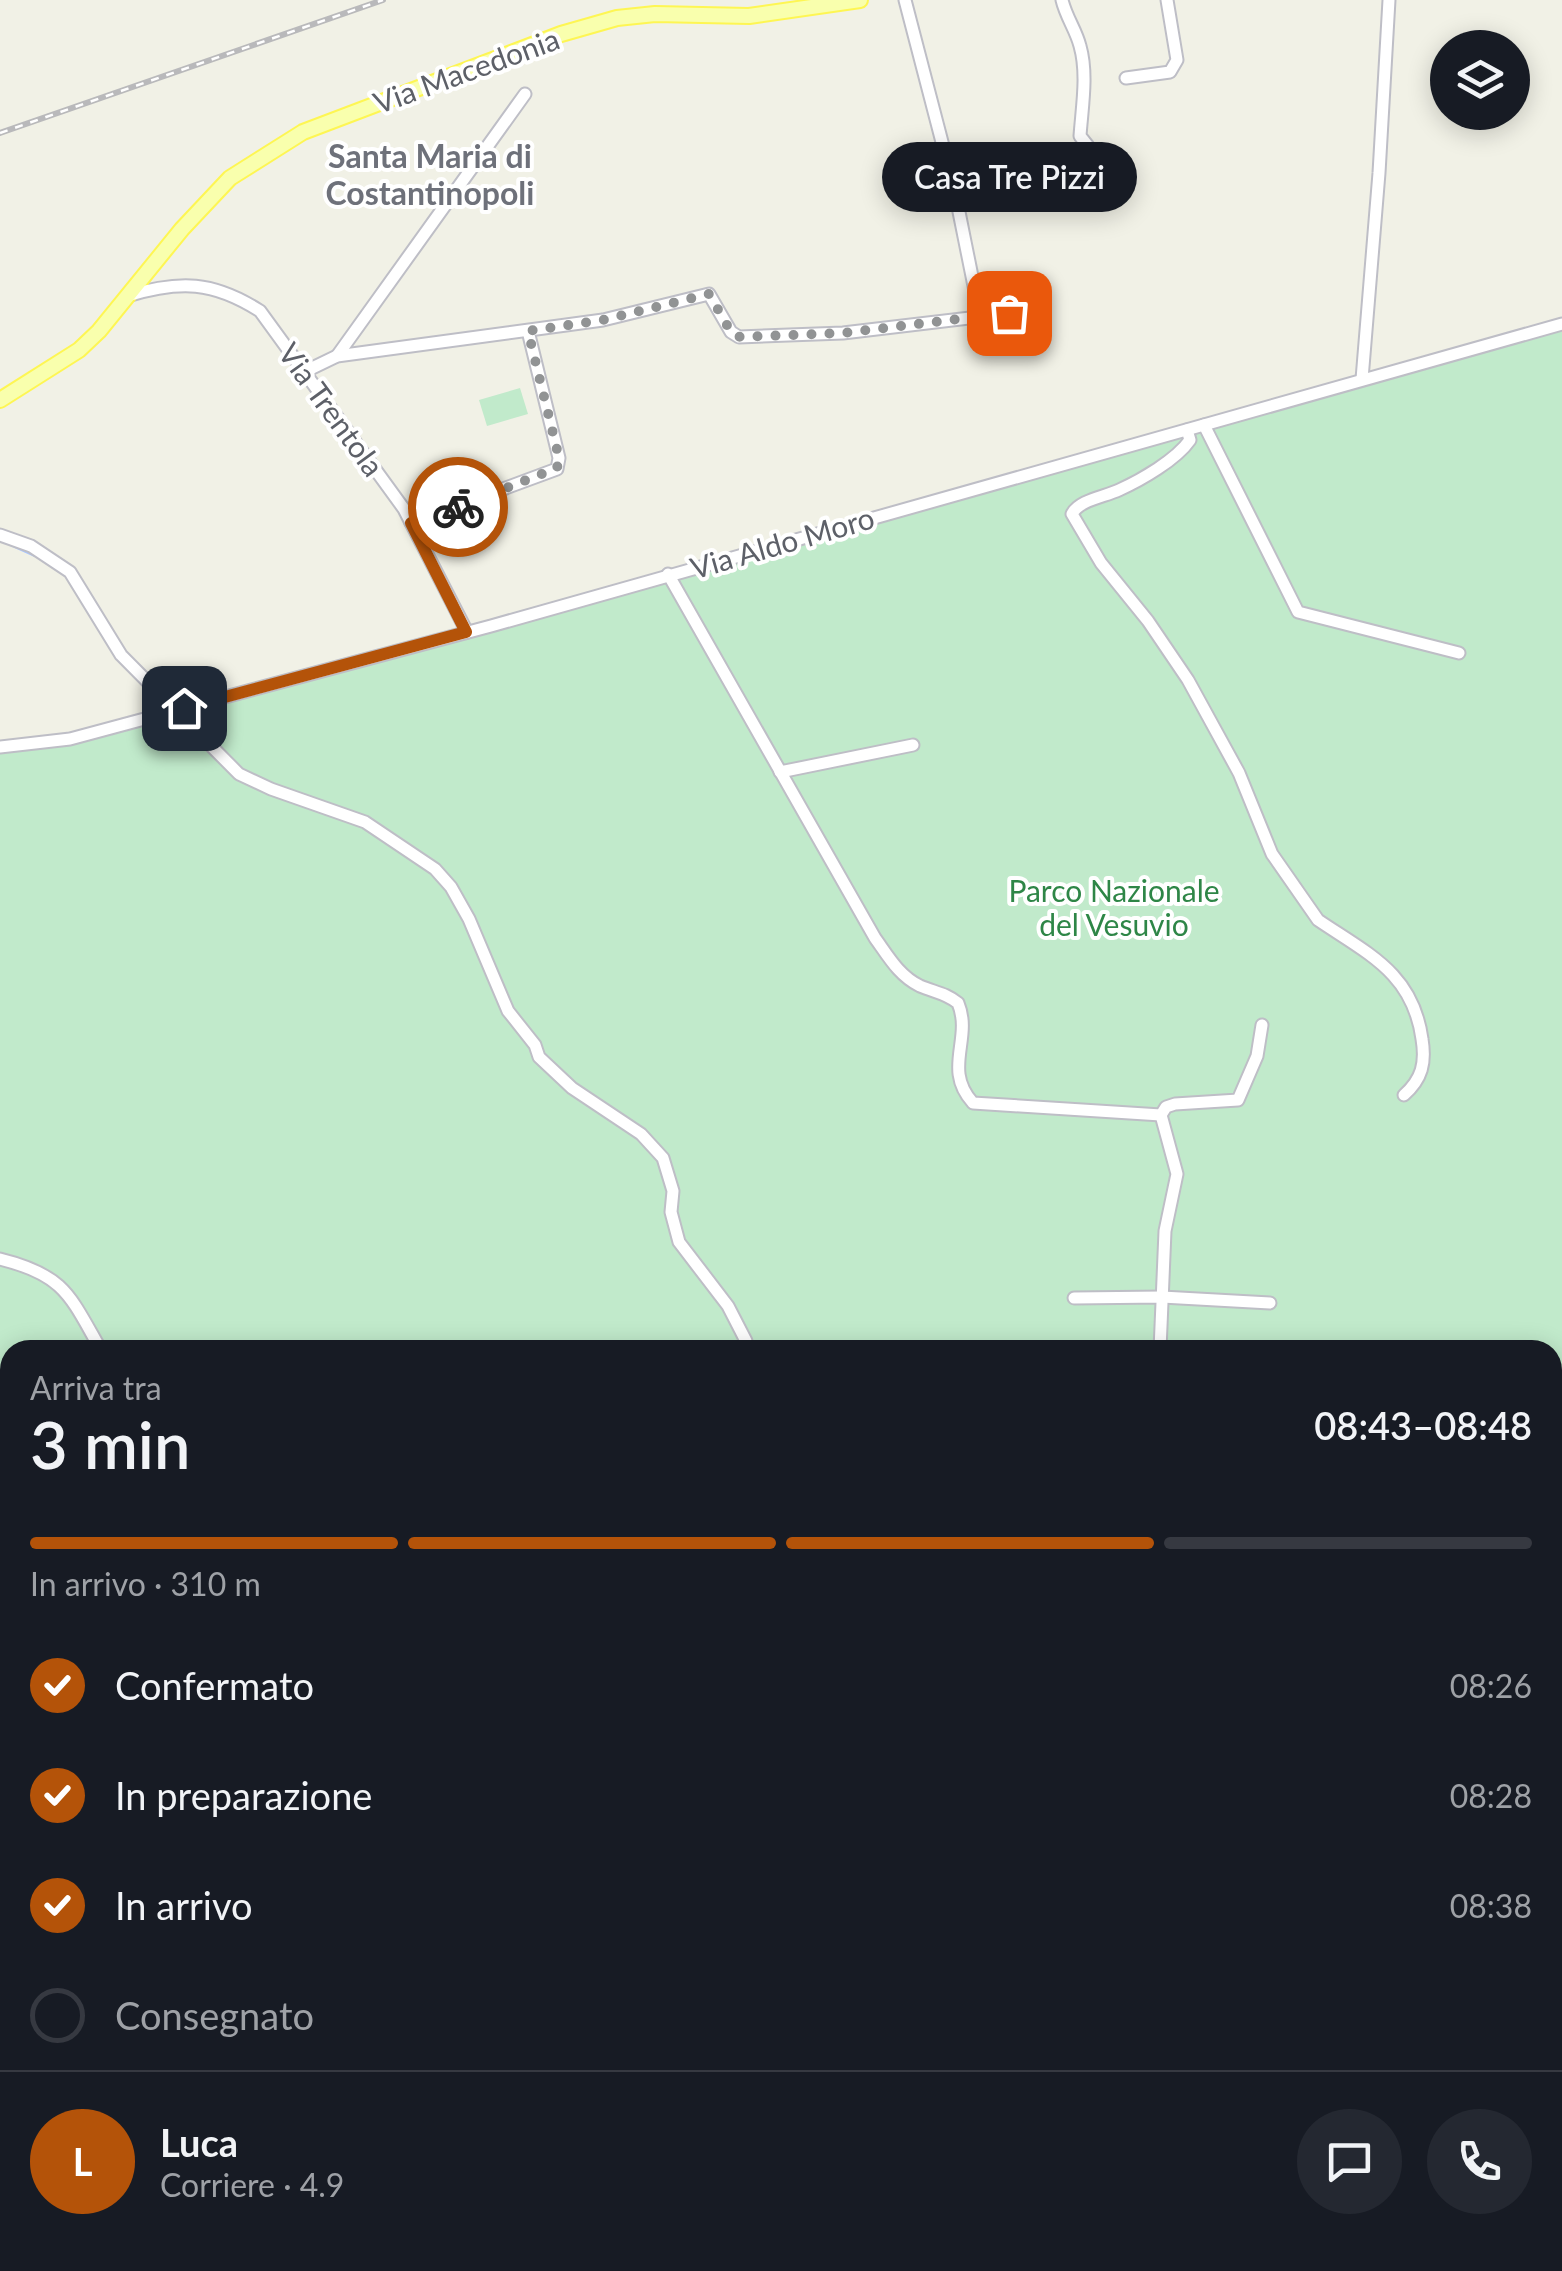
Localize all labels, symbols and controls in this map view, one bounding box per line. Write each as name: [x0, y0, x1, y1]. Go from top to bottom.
street label: Via Macedonia: [368, 20, 564, 120]
map controls: [1430, 30, 1530, 130]
button: layers: [1430, 30, 1530, 130]
district label: Santa Maria di Costantinopoli: [326, 136, 534, 212]
callout: Casa Tre Pizzi: [882, 143, 1136, 213]
text: Casa Tre Pizzi: [914, 157, 1105, 196]
pin: [967, 271, 1052, 356]
icon: bag: [982, 286, 1037, 341]
street label: Via Trentola: [272, 335, 392, 483]
courier: [408, 457, 508, 557]
icon: bike: [431, 480, 486, 535]
street label: Via Aldo Moro: [686, 499, 878, 585]
pin: [142, 666, 227, 751]
icon: home: [157, 681, 212, 736]
park label: Parco Nazionale del Vesuvio: [1008, 872, 1220, 942]
text: Arriva tra: [30, 1368, 162, 1407]
text: 08:43–08:48: [1314, 1402, 1532, 1448]
text: 3 min: [30, 1405, 190, 1483]
text: In arrivo · 310 m: [30, 1564, 261, 1603]
icon: check: [30, 1658, 85, 1713]
text: Confermato: [115, 1662, 314, 1708]
text: 08:26: [1450, 1666, 1532, 1705]
icon: check: [30, 1768, 85, 1823]
text: In preparazione: [115, 1772, 372, 1818]
text: 08:28: [1450, 1776, 1532, 1815]
icon: check: [30, 1878, 85, 1933]
text: In arrivo: [115, 1882, 253, 1928]
text: 08:38: [1450, 1886, 1532, 1925]
text: Consegnato: [115, 1992, 314, 2038]
button: chat: [1297, 2109, 1402, 2214]
button: phone: [1427, 2109, 1532, 2214]
text: Luca: [160, 2119, 238, 2165]
text: L: [73, 2138, 92, 2184]
text: Corriere · 4.9: [160, 2165, 344, 2204]

